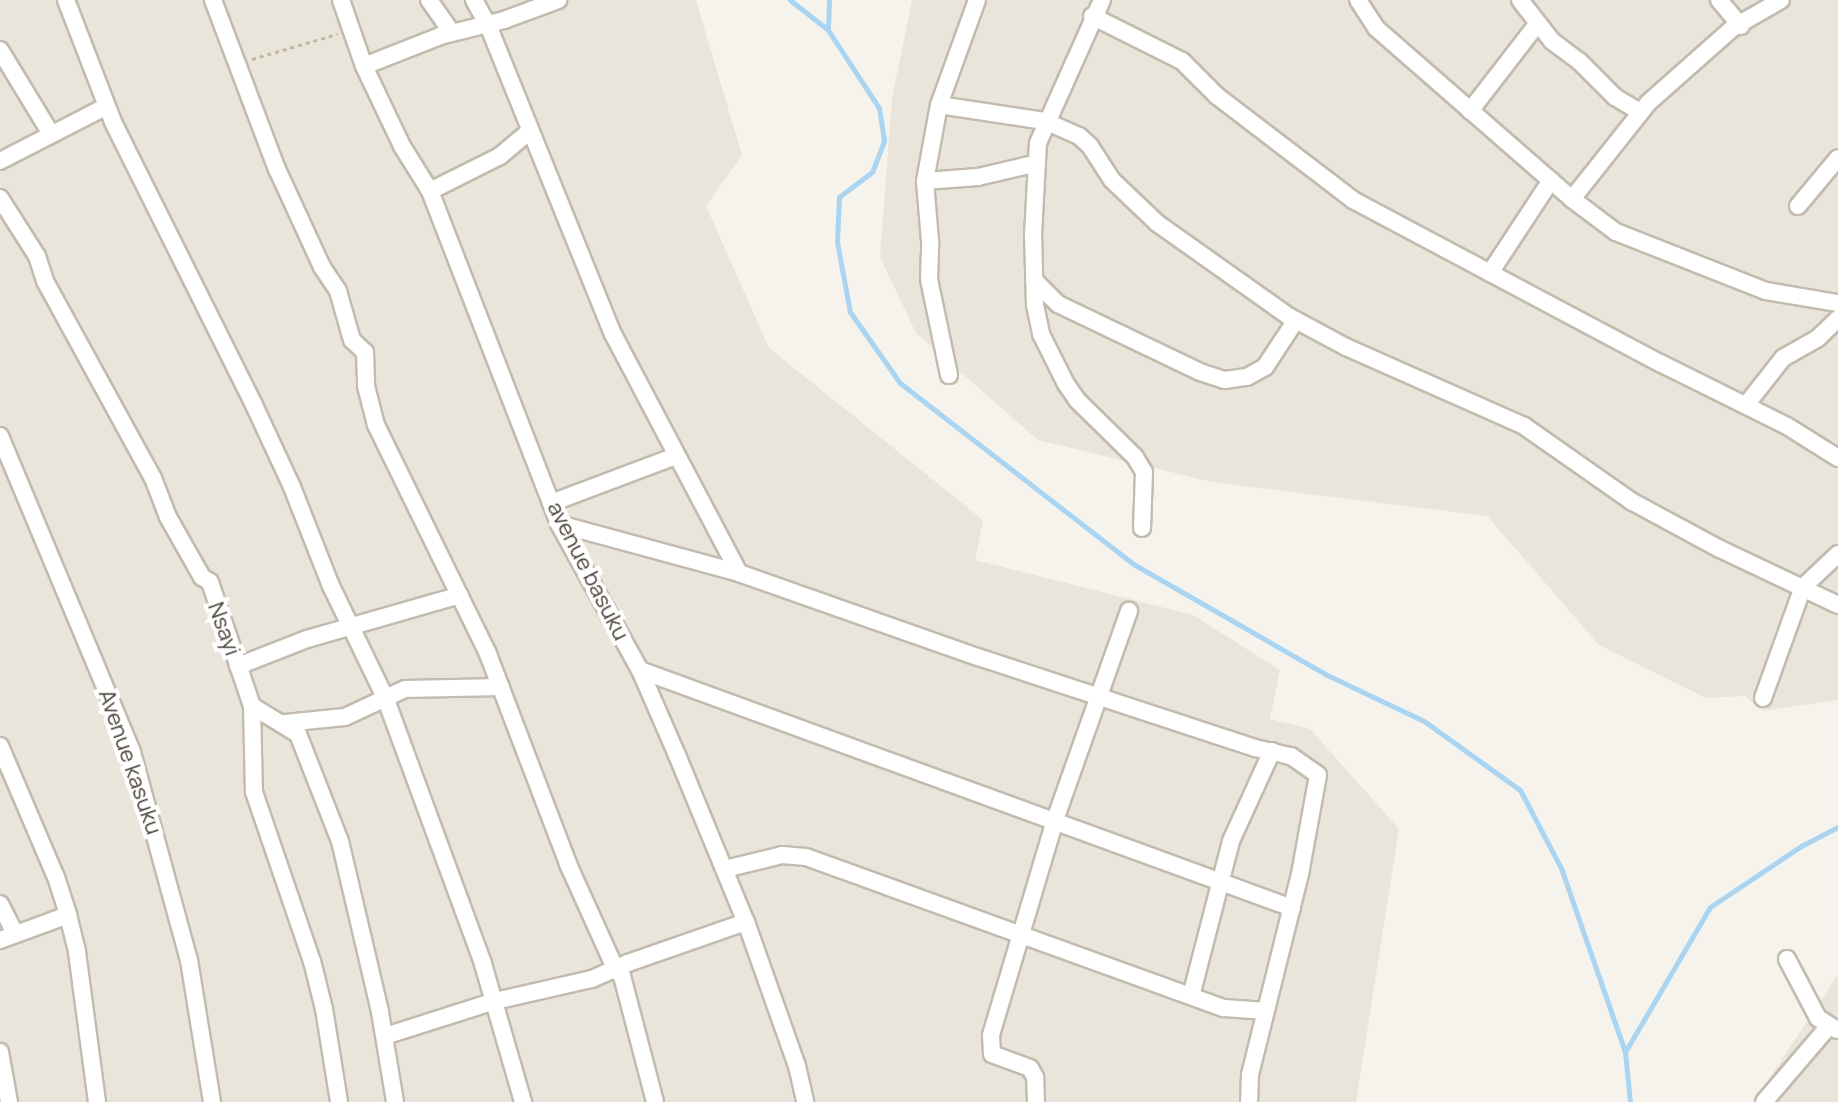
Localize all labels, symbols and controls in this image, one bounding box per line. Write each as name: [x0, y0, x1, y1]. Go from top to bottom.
street label: avenue basuku: [542, 497, 634, 645]
street label: Nsayi: [202, 599, 246, 659]
street label: Avenue kasuku: [93, 686, 167, 838]

